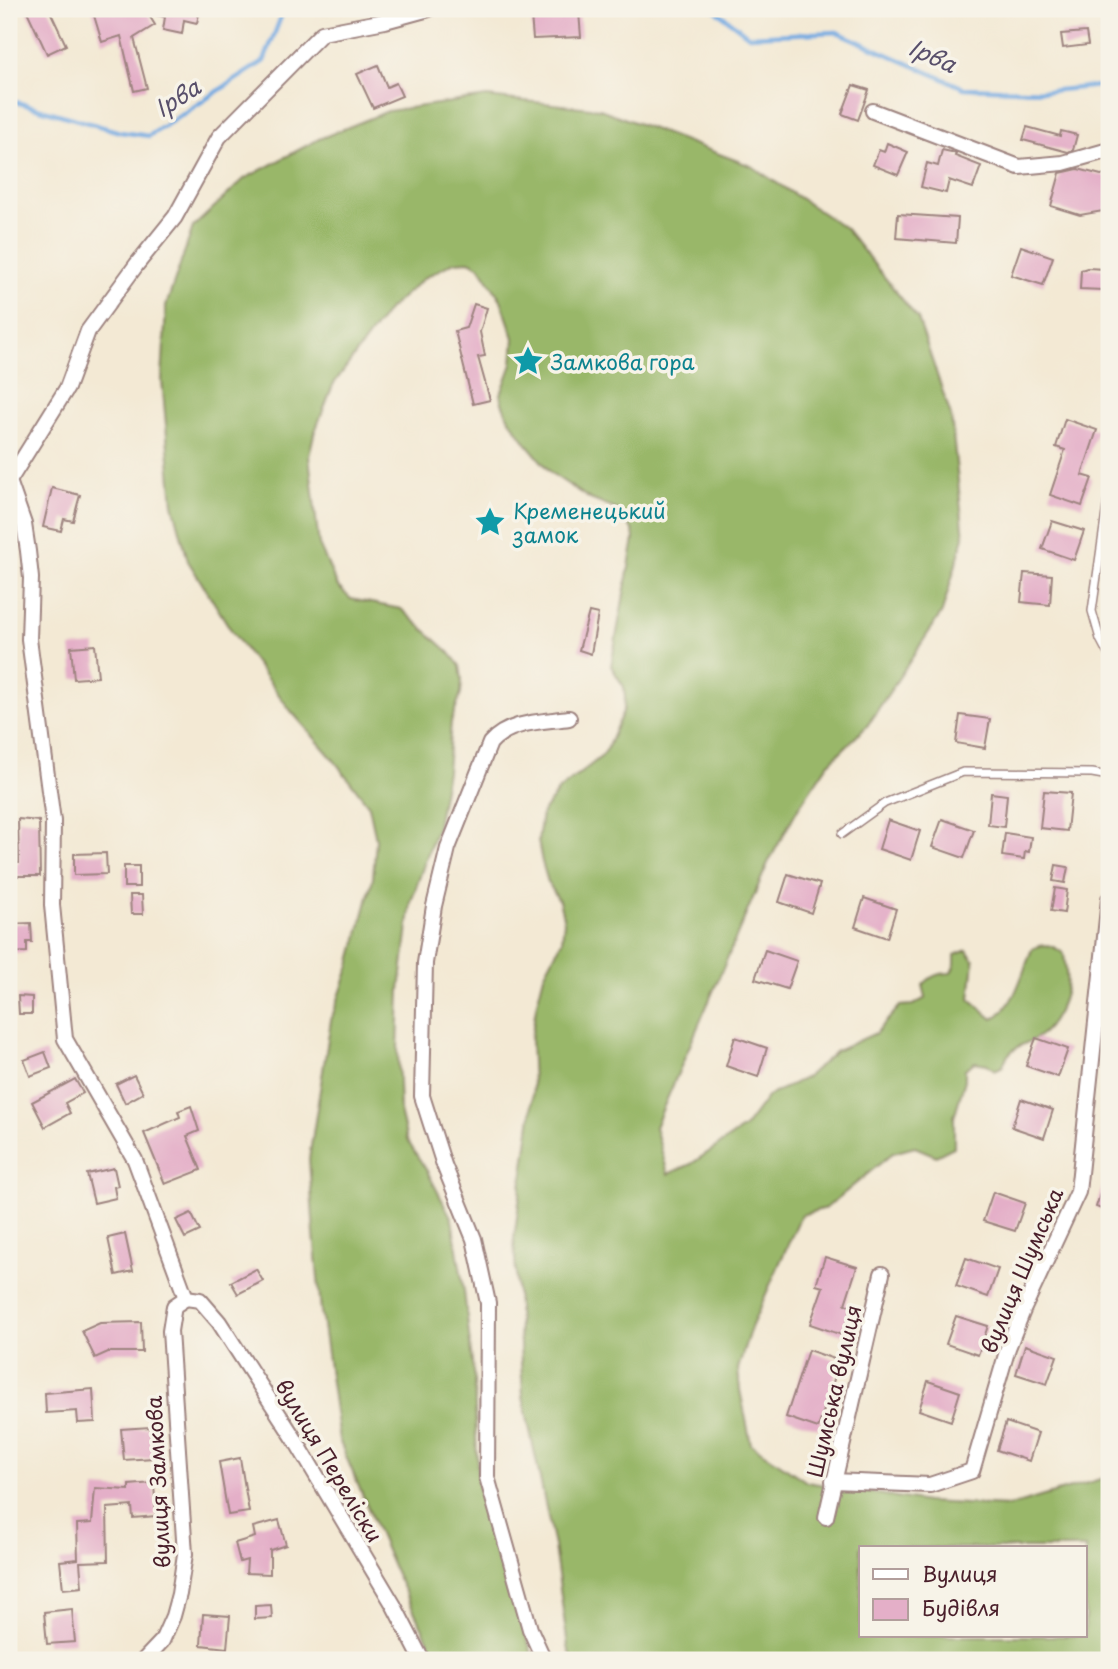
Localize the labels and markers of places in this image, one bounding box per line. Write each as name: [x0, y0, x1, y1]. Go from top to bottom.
place icon: Замкова гора: [511, 344, 545, 378]
place label: Замкова гора: [550, 345, 695, 377]
place label: Кременецький замок: [512, 494, 666, 550]
place icon: Кременецький замок: [473, 505, 507, 539]

